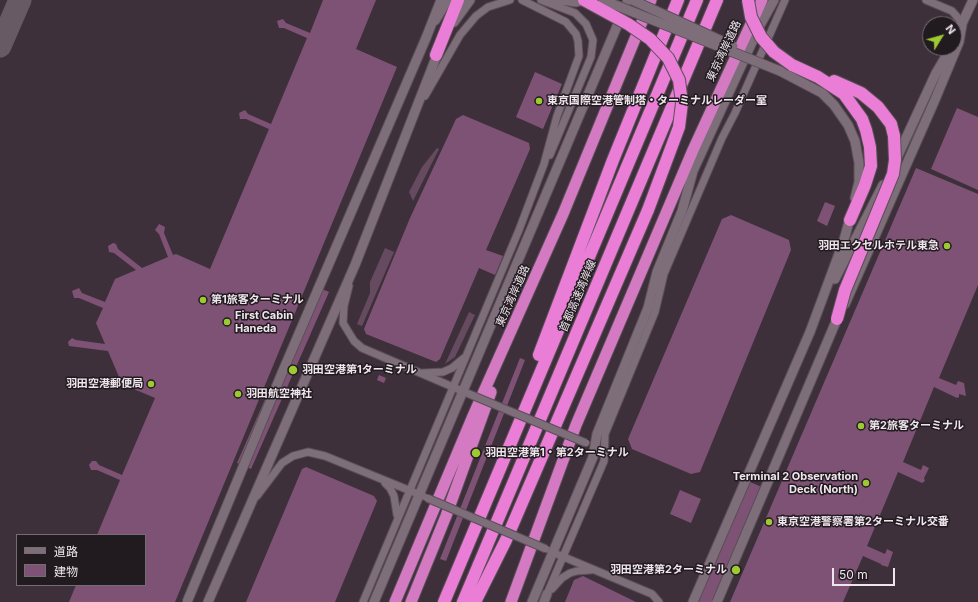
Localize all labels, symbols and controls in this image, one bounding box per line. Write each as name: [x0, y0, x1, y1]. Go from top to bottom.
north arrow: [922, 16, 962, 56]
street label: 東京湾岸道路: [704, 18, 744, 84]
text: N: [943, 22, 959, 37]
place label: 東京国際空港管制塔・ターミナルレーダー室: [547, 94, 767, 108]
marker: 東京国際空港管制塔・ターミナルレーダー室: [534, 96, 544, 106]
place label: 羽田エクセルホテル東急: [818, 239, 939, 253]
marker: 羽田エクセルホテル東急: [942, 241, 952, 251]
street label: 首都高速湾岸線: [557, 258, 599, 334]
street label: 東京湾岸道路: [494, 263, 532, 329]
place label: 第1旅客ターミナル: [211, 293, 304, 307]
marker: 第1旅客ターミナル: [198, 295, 208, 305]
place label: First Cabin Haneda: [235, 309, 293, 335]
marker: First Cabin Haneda: [222, 317, 232, 327]
place label: 羽田空港第1ターミナル: [302, 363, 417, 377]
marker: 羽田空港第1ターミナル: [287, 364, 299, 376]
place label: 羽田空港郵便局: [66, 377, 143, 391]
marker: 羽田空港郵便局: [146, 379, 156, 389]
place label: 羽田航空神社: [246, 387, 312, 401]
marker: 羽田航空神社: [233, 389, 243, 399]
place label: 第2旅客ターミナル: [869, 419, 964, 433]
marker: 第2旅客ターミナル: [856, 421, 866, 431]
place label: 羽田空港第1・第2ターミナル: [485, 446, 629, 460]
marker: 羽田空港第1・第2ターミナル: [470, 447, 482, 459]
place label: Terminal 2 Observation Deck (North): [733, 470, 858, 496]
marker: Terminal 2 Observation Deck (North): [861, 478, 871, 488]
place label: 東京空港警察署第2ターミナル交番: [777, 515, 949, 529]
marker: 東京空港警察署第2ターミナル交番: [764, 517, 774, 527]
legend: [16, 534, 146, 586]
text: 道路: [54, 544, 78, 559]
scale bar: [834, 560, 897, 586]
place label: 羽田空港第2ターミナル: [610, 563, 727, 577]
text: 建物: [54, 564, 78, 579]
marker: 羽田空港第2ターミナル: [730, 564, 742, 576]
text: 50 m: [839, 567, 868, 582]

